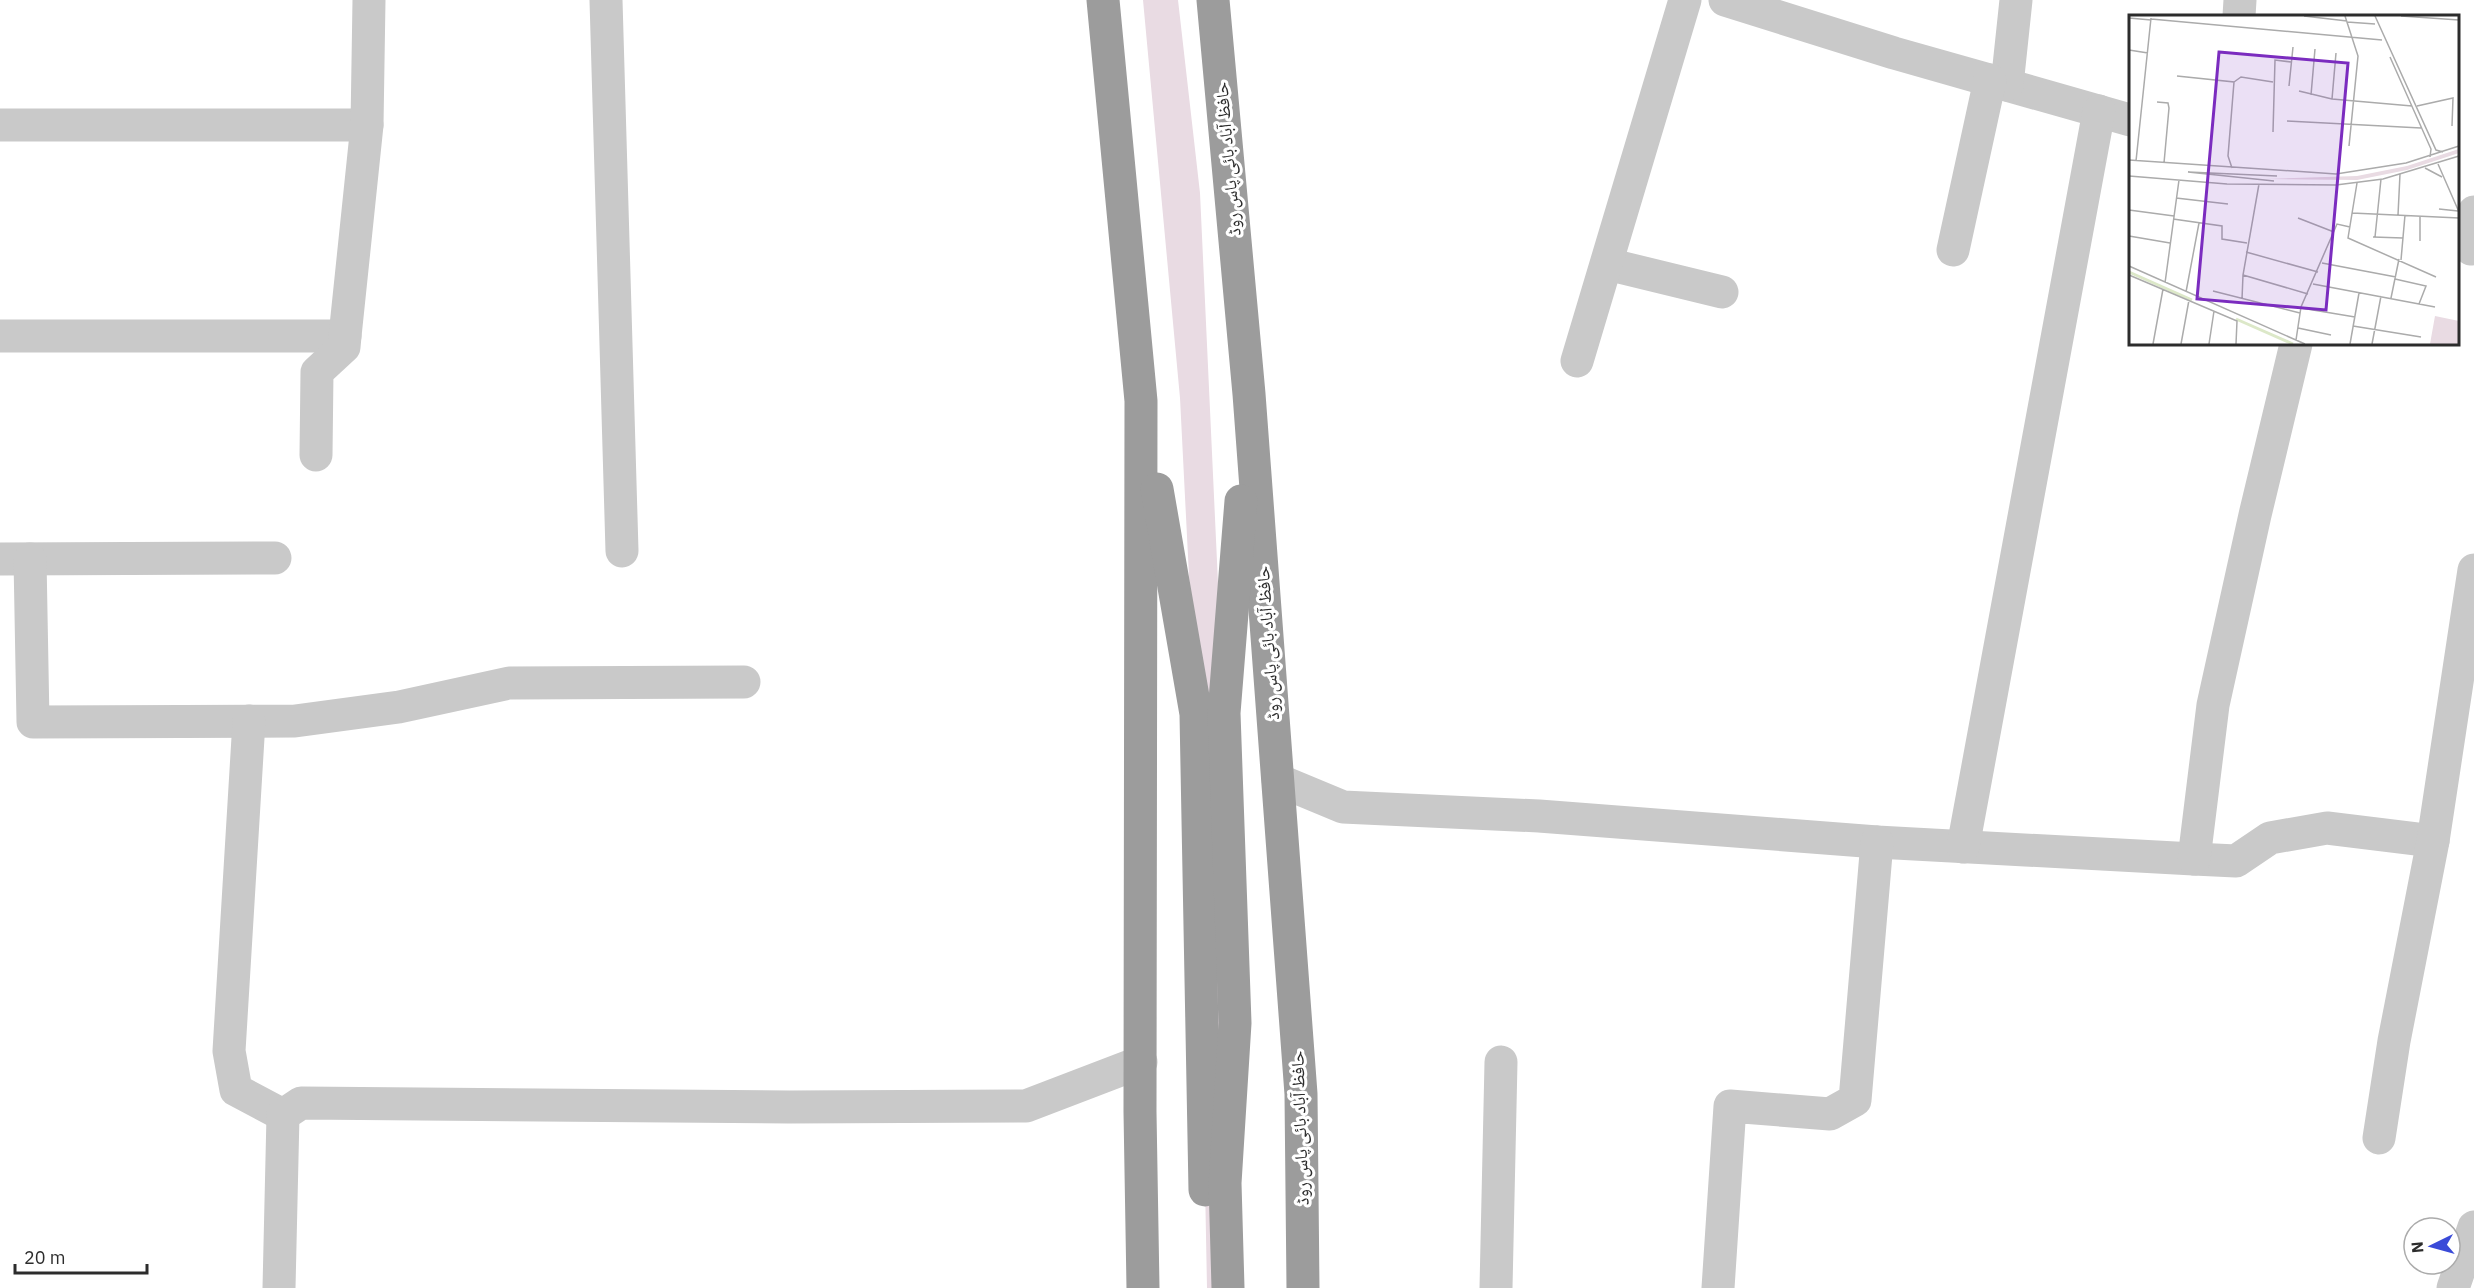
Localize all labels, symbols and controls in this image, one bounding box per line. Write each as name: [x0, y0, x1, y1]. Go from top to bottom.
inset map: [2129, 15, 2459, 345]
street label: حافظ آباد بائی پاس روڈ: [1209, 81, 1246, 237]
street label: حافظ آباد بائی پاس روڈ: [1251, 565, 1285, 721]
street label: حافظ آباد بائی پاس روڈ: [1285, 1050, 1314, 1206]
north arrow: [2402, 1216, 2462, 1276]
scale bar: [15, 1237, 147, 1275]
text: N: [2407, 1241, 2428, 1254]
text: 20 m: [24, 1246, 66, 1269]

